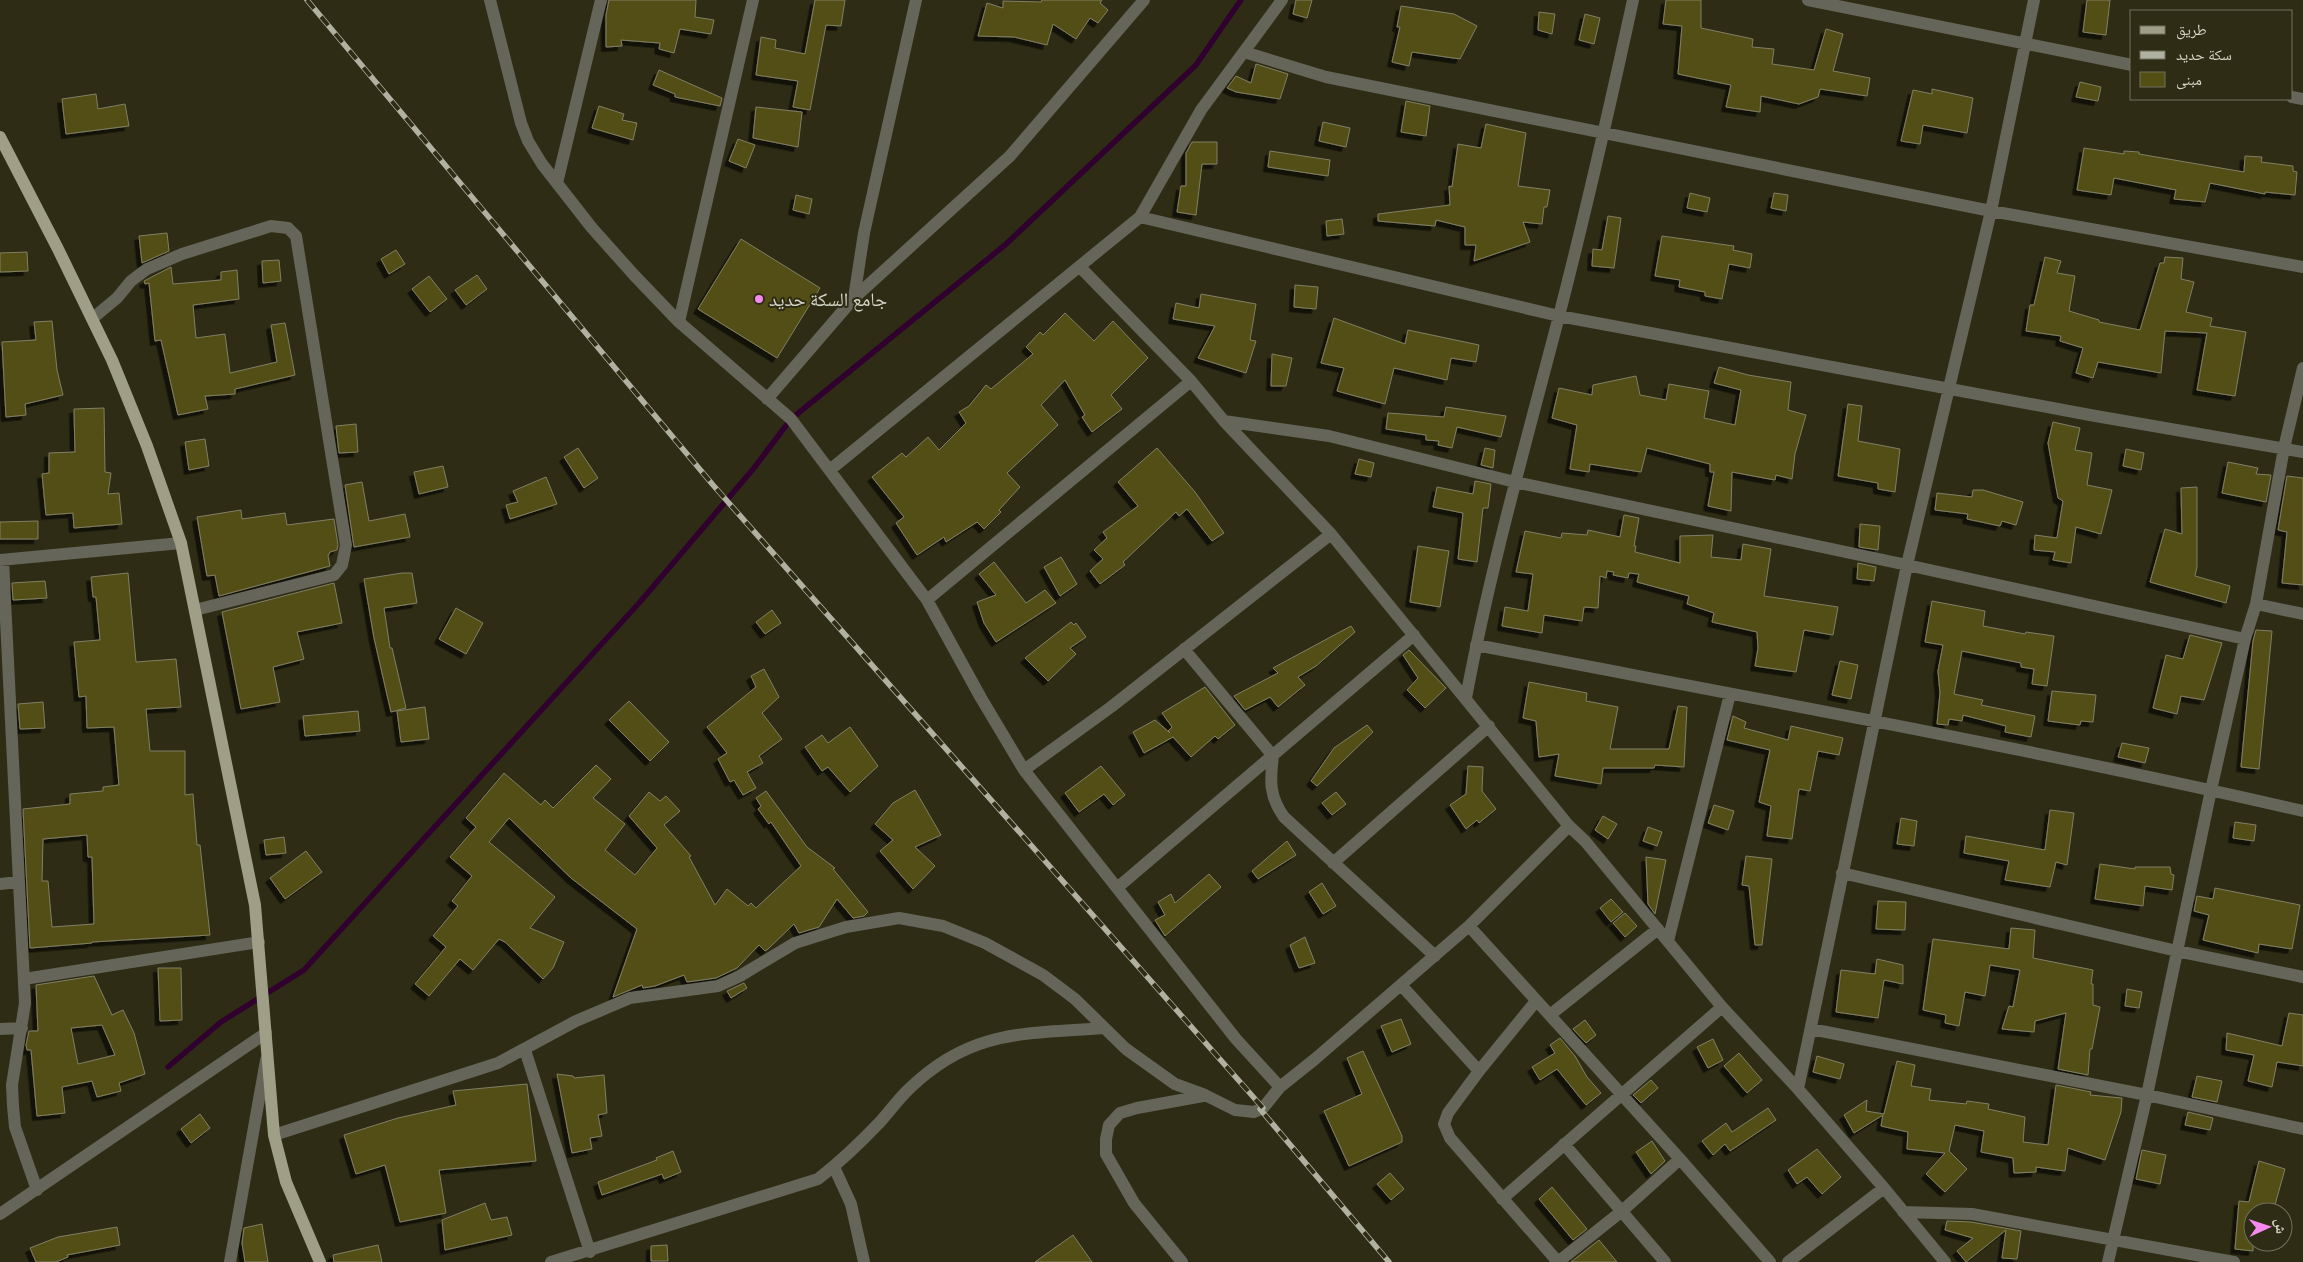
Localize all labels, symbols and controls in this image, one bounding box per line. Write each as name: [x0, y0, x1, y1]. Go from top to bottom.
legend: [2130, 10, 2293, 100]
text: طريق: [2176, 21, 2207, 40]
text: سكة حديد: [2176, 46, 2232, 64]
text: مبنى: [2176, 71, 2202, 90]
place label: جامع السكة حديد: [769, 288, 887, 312]
marker: جامع السكة حديد: [753, 293, 765, 305]
north arrow: [2243, 1202, 2293, 1252]
text: ش: [2272, 1218, 2290, 1234]

